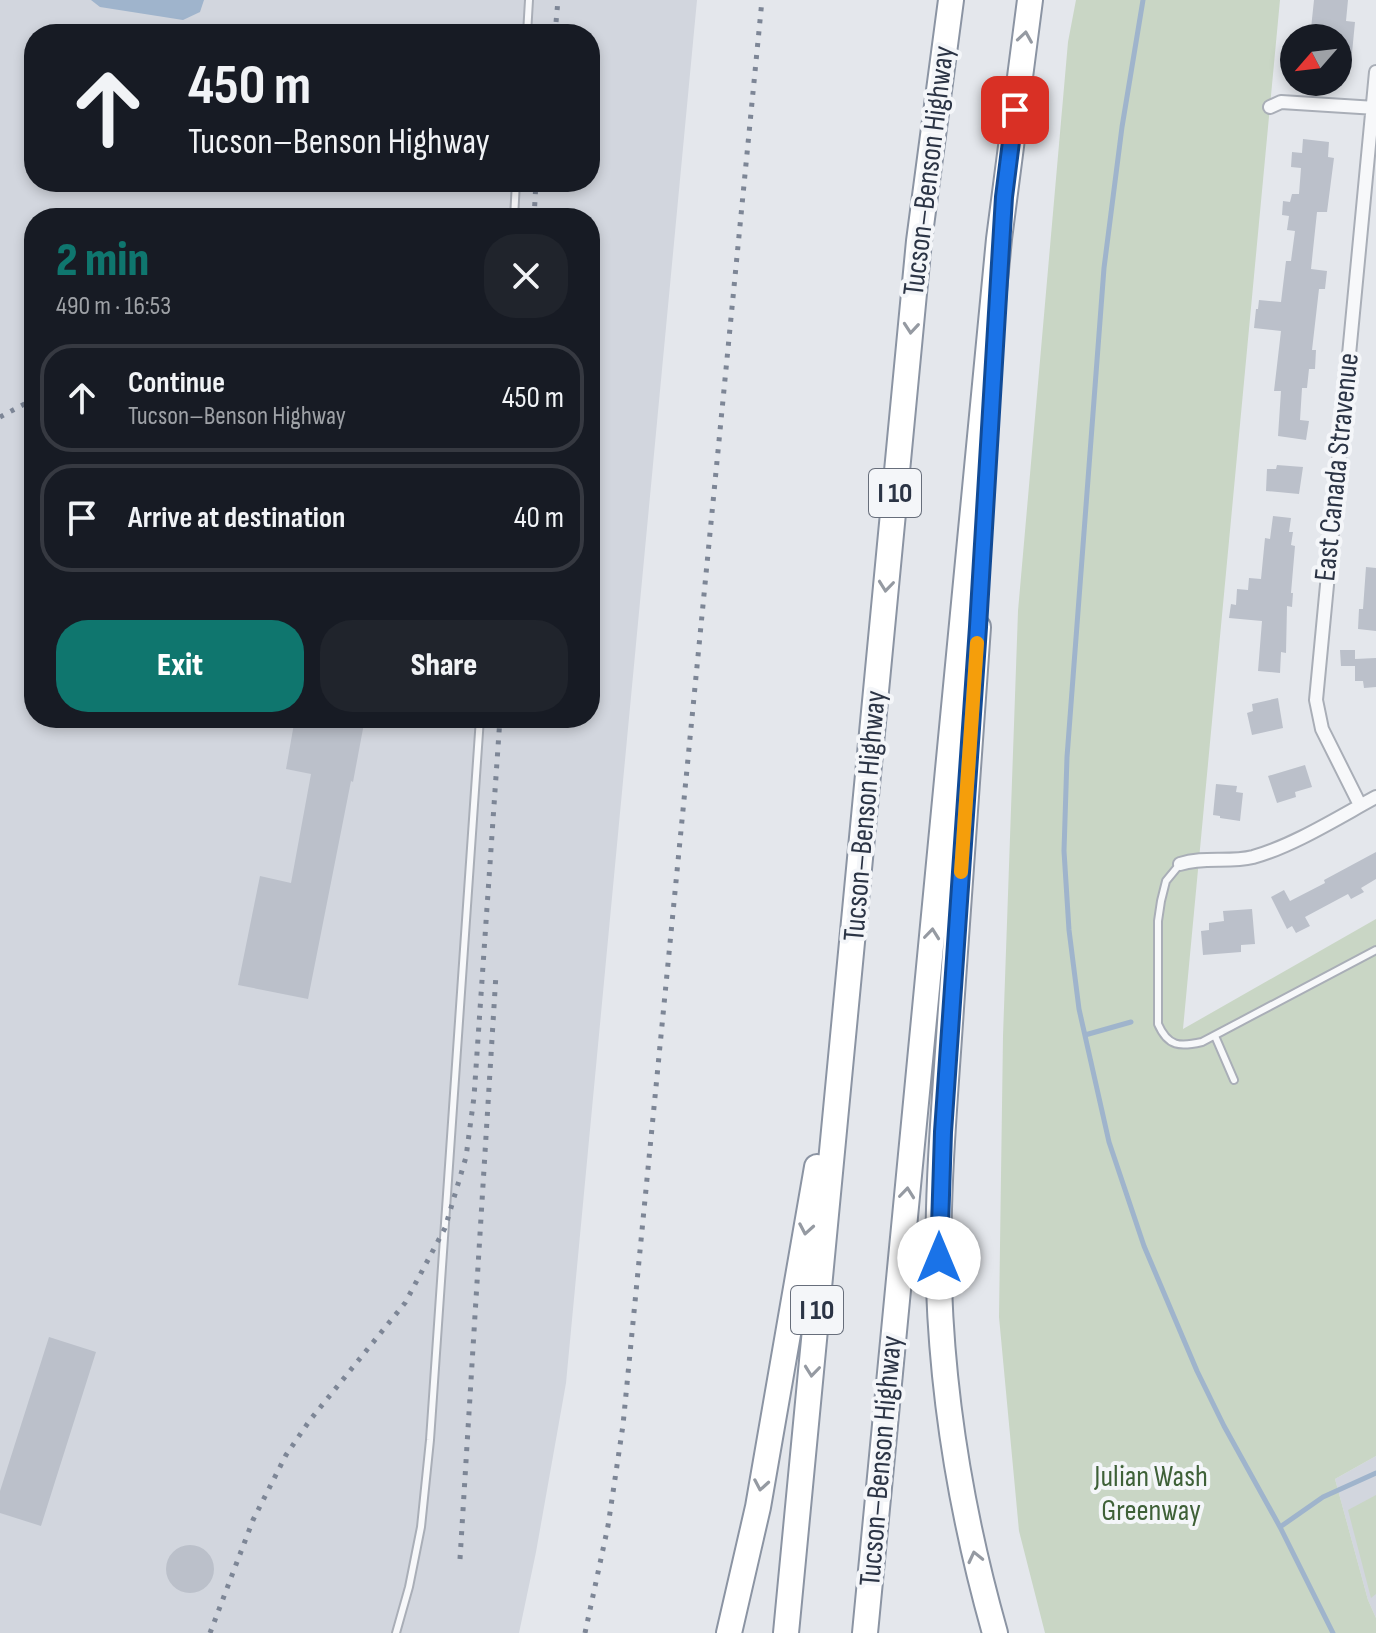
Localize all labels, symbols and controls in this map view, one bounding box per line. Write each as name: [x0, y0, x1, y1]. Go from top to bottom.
north arrow: [1280, 24, 1352, 96]
map controls: [1280, 24, 1352, 96]
one-way arrow: [1016, 30, 1033, 44]
street label: Tucson–Benson Highway: [896, 44, 962, 298]
text: 450 m: [188, 53, 311, 120]
icon: ahead: [56, 56, 160, 160]
pin: [981, 76, 1049, 144]
icon: arrive: [993, 88, 1037, 132]
text: Tucson–Benson Highway: [188, 121, 490, 164]
text: 2 min: [56, 232, 149, 289]
button: close: [484, 234, 568, 318]
text: 490 m · 16:53: [56, 291, 171, 322]
one-way arrow: [903, 321, 920, 334]
street label: East Canada Stravenue: [1307, 351, 1367, 583]
text: Continue: [128, 365, 225, 401]
icon: ahead: [60, 376, 104, 420]
text: 450 m: [502, 380, 564, 416]
text: Tucson–Benson Highway: [128, 401, 346, 432]
road number: I 10: [869, 469, 921, 517]
icon: arrive: [60, 496, 104, 540]
text: Arrive at destination: [128, 500, 345, 536]
text: 40 m: [514, 500, 564, 536]
one-way arrow: [878, 580, 895, 593]
button: Exit: [56, 620, 304, 712]
button: Share: [320, 620, 568, 712]
street label: Tucson–Benson Highway: [836, 689, 894, 943]
one-way arrow: [924, 927, 941, 940]
one-way arrow: [899, 1186, 916, 1199]
position arrow: [897, 1216, 981, 1300]
one-way arrow: [798, 1222, 815, 1236]
road number: I 10: [791, 1286, 843, 1334]
street label: Tucson–Benson Highway: [852, 1334, 910, 1588]
one-way arrow: [803, 1365, 820, 1378]
park label: Julian Wash Greenway: [1093, 1459, 1208, 1529]
one-way arrow: [754, 1479, 771, 1492]
one-way arrow: [968, 1551, 985, 1565]

